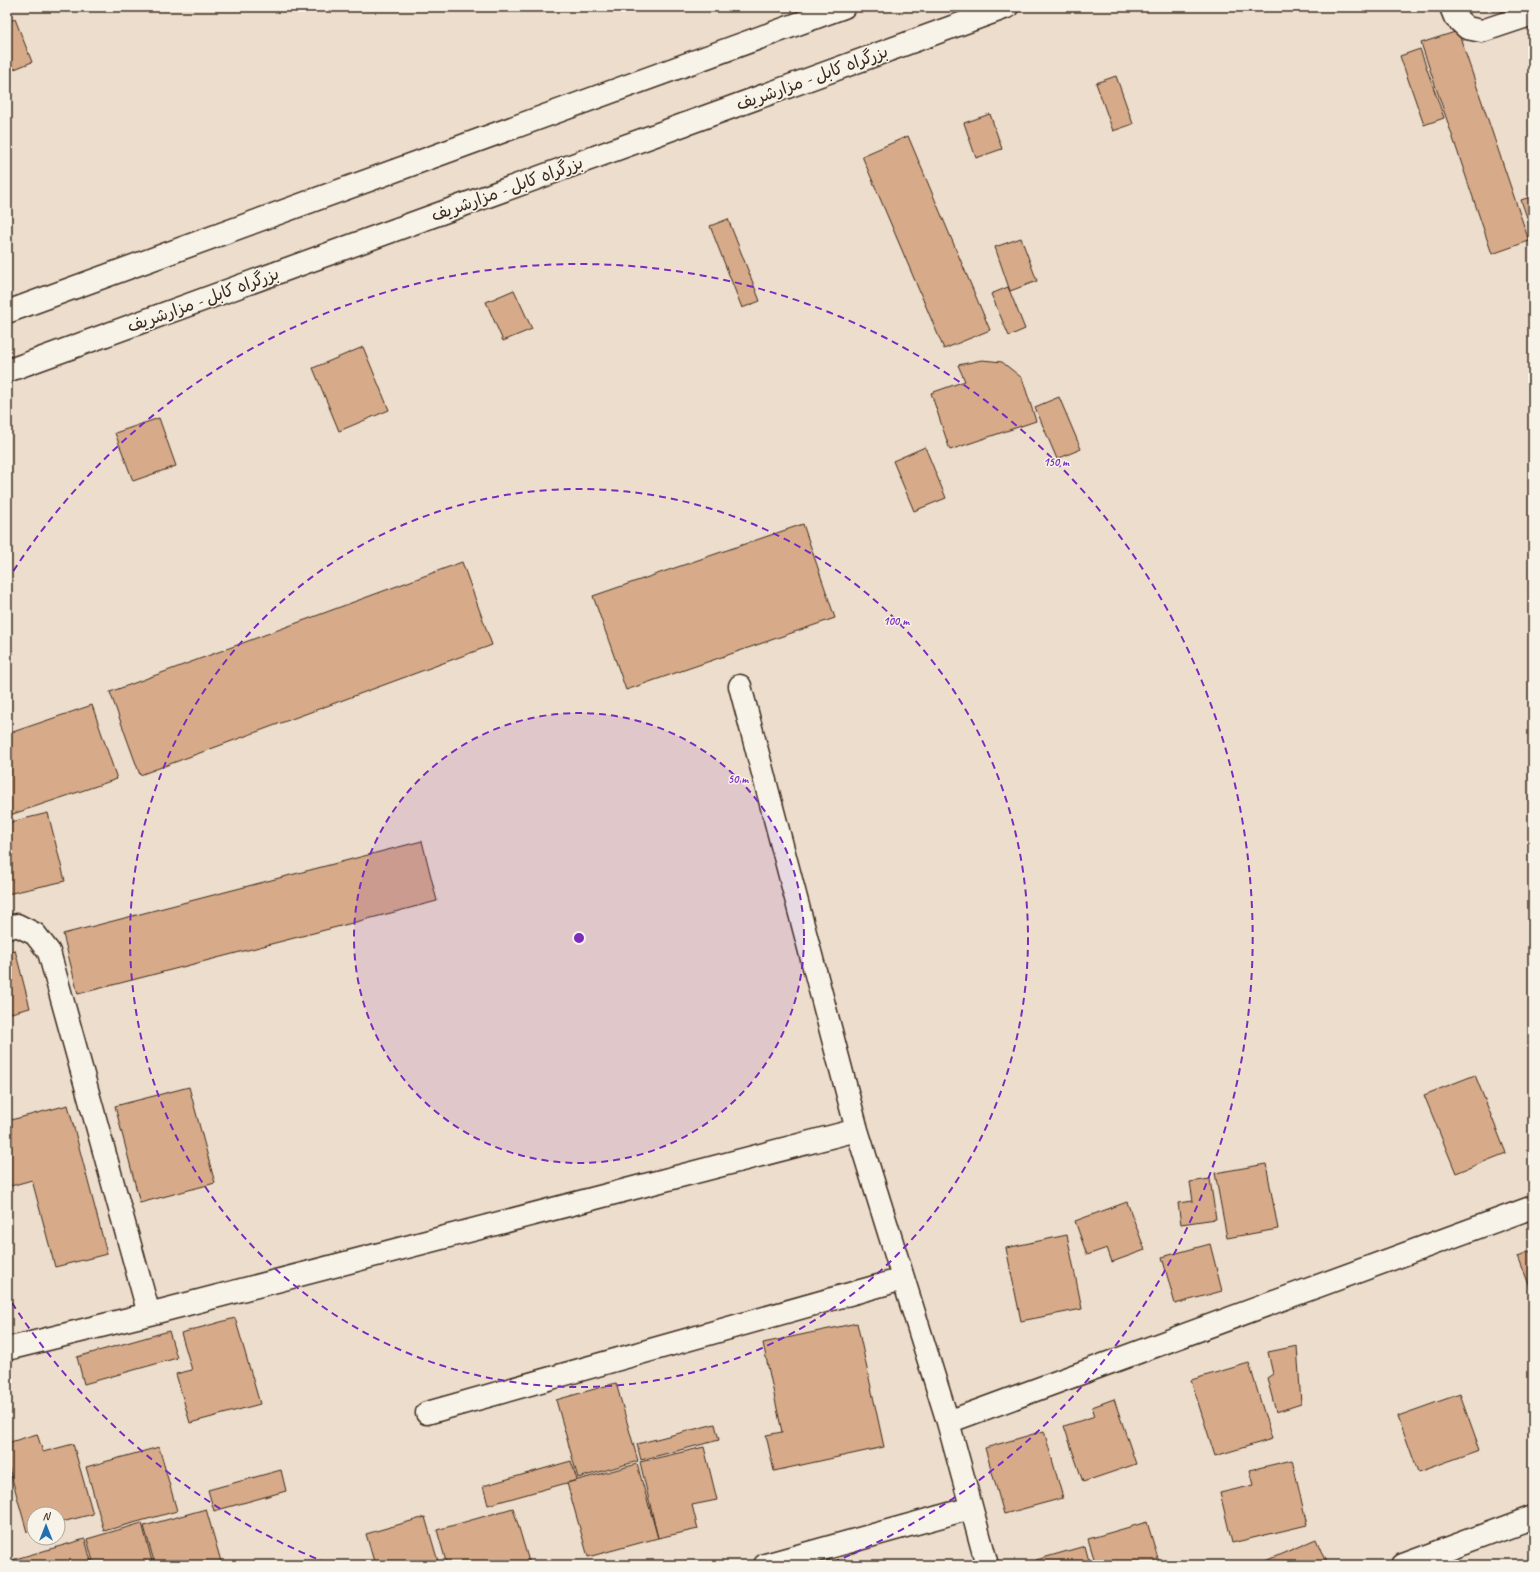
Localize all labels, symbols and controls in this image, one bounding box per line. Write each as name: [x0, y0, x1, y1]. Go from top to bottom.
street label: بزرگراه کابل - مزارشریف: [733, 41, 891, 115]
street label: بزرگراه کابل - مزارشریف: [428, 152, 586, 226]
street label: بزرگراه کابل - مزارشریف: [124, 263, 282, 337]
text: 150 m: [1043, 454, 1070, 470]
text: 100 m: [883, 613, 910, 629]
text: 50 m: [728, 771, 749, 787]
centre of rings: [572, 931, 586, 945]
north arrow: [26, 1506, 66, 1546]
text: N: [43, 1509, 52, 1523]

